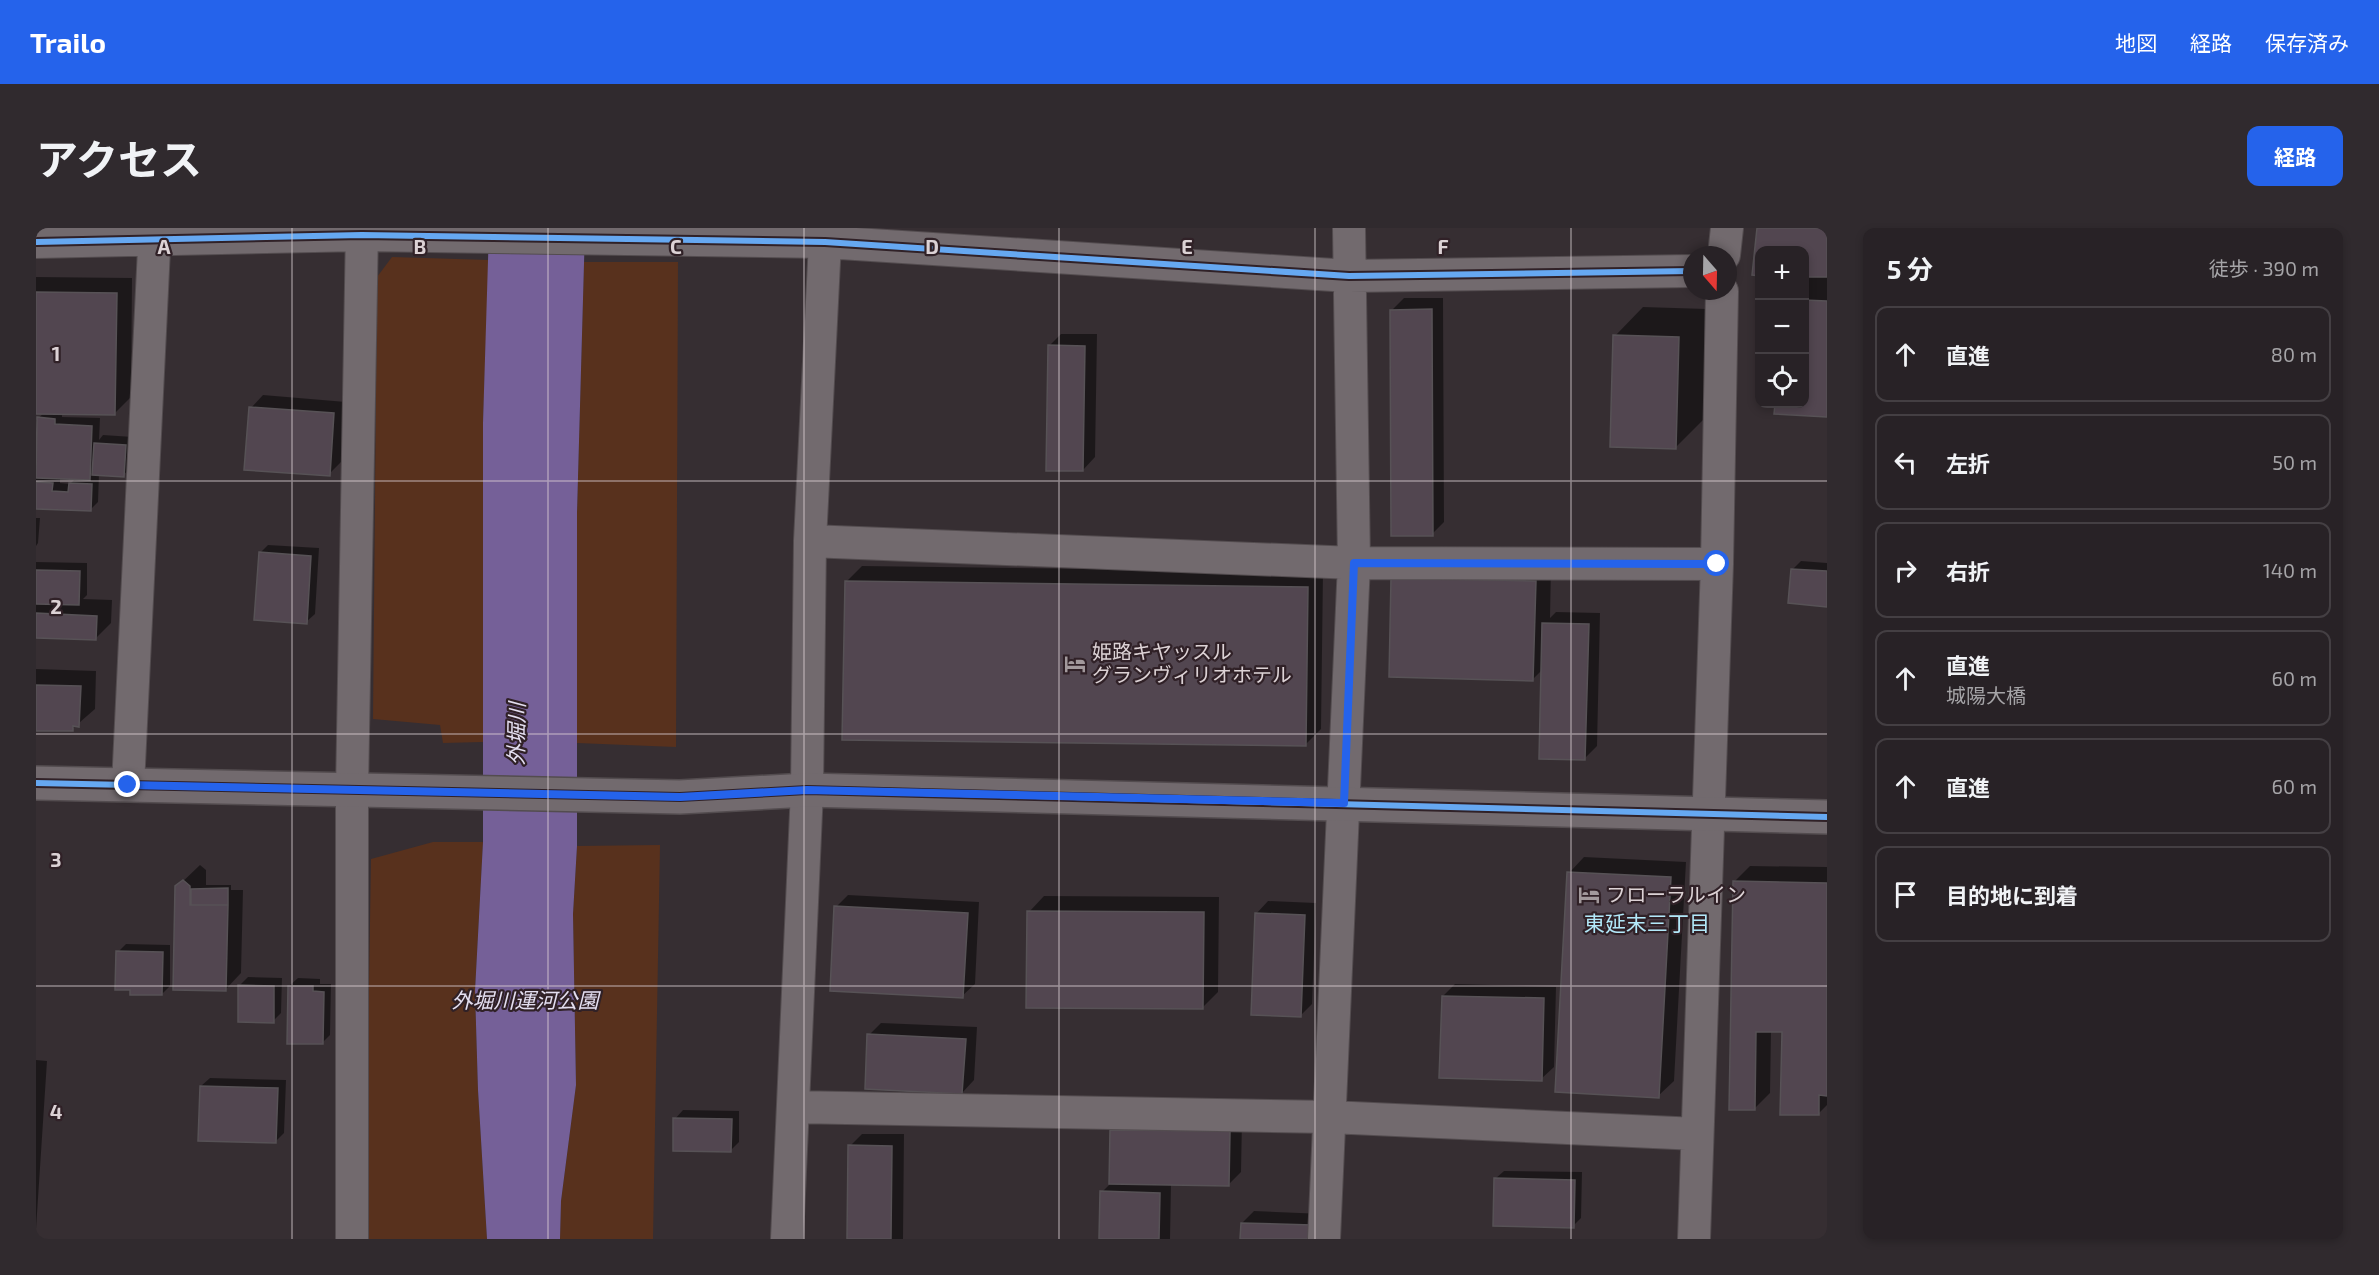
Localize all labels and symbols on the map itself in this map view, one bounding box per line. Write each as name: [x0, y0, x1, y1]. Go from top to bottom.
text: A: [157, 234, 171, 258]
text: B: [414, 234, 426, 258]
text: C: [670, 234, 682, 258]
text: D: [925, 234, 939, 258]
text: E: [1181, 234, 1193, 258]
text: F: [1437, 234, 1449, 258]
north arrow: [1683, 246, 1737, 300]
text: 1: [52, 341, 60, 365]
route start: [1703, 550, 1729, 576]
text: 2: [50, 594, 62, 618]
place label: 姫路キヤッスル グランヴィリオホテル: [1092, 639, 1292, 686]
hotel icon: 姫路キヤッスル グランヴィリオホテル: [1063, 652, 1087, 676]
water label: 外堀川: [502, 700, 529, 766]
route end: [114, 771, 140, 797]
text: 3: [50, 847, 62, 871]
place label: フローラルイン: [1606, 882, 1746, 906]
hotel icon: フローラルイン: [1577, 883, 1601, 907]
district label: 東延末三丁目: [1584, 910, 1710, 935]
water label: 外堀川運河公園: [452, 987, 601, 1012]
text: 4: [50, 1099, 63, 1123]

